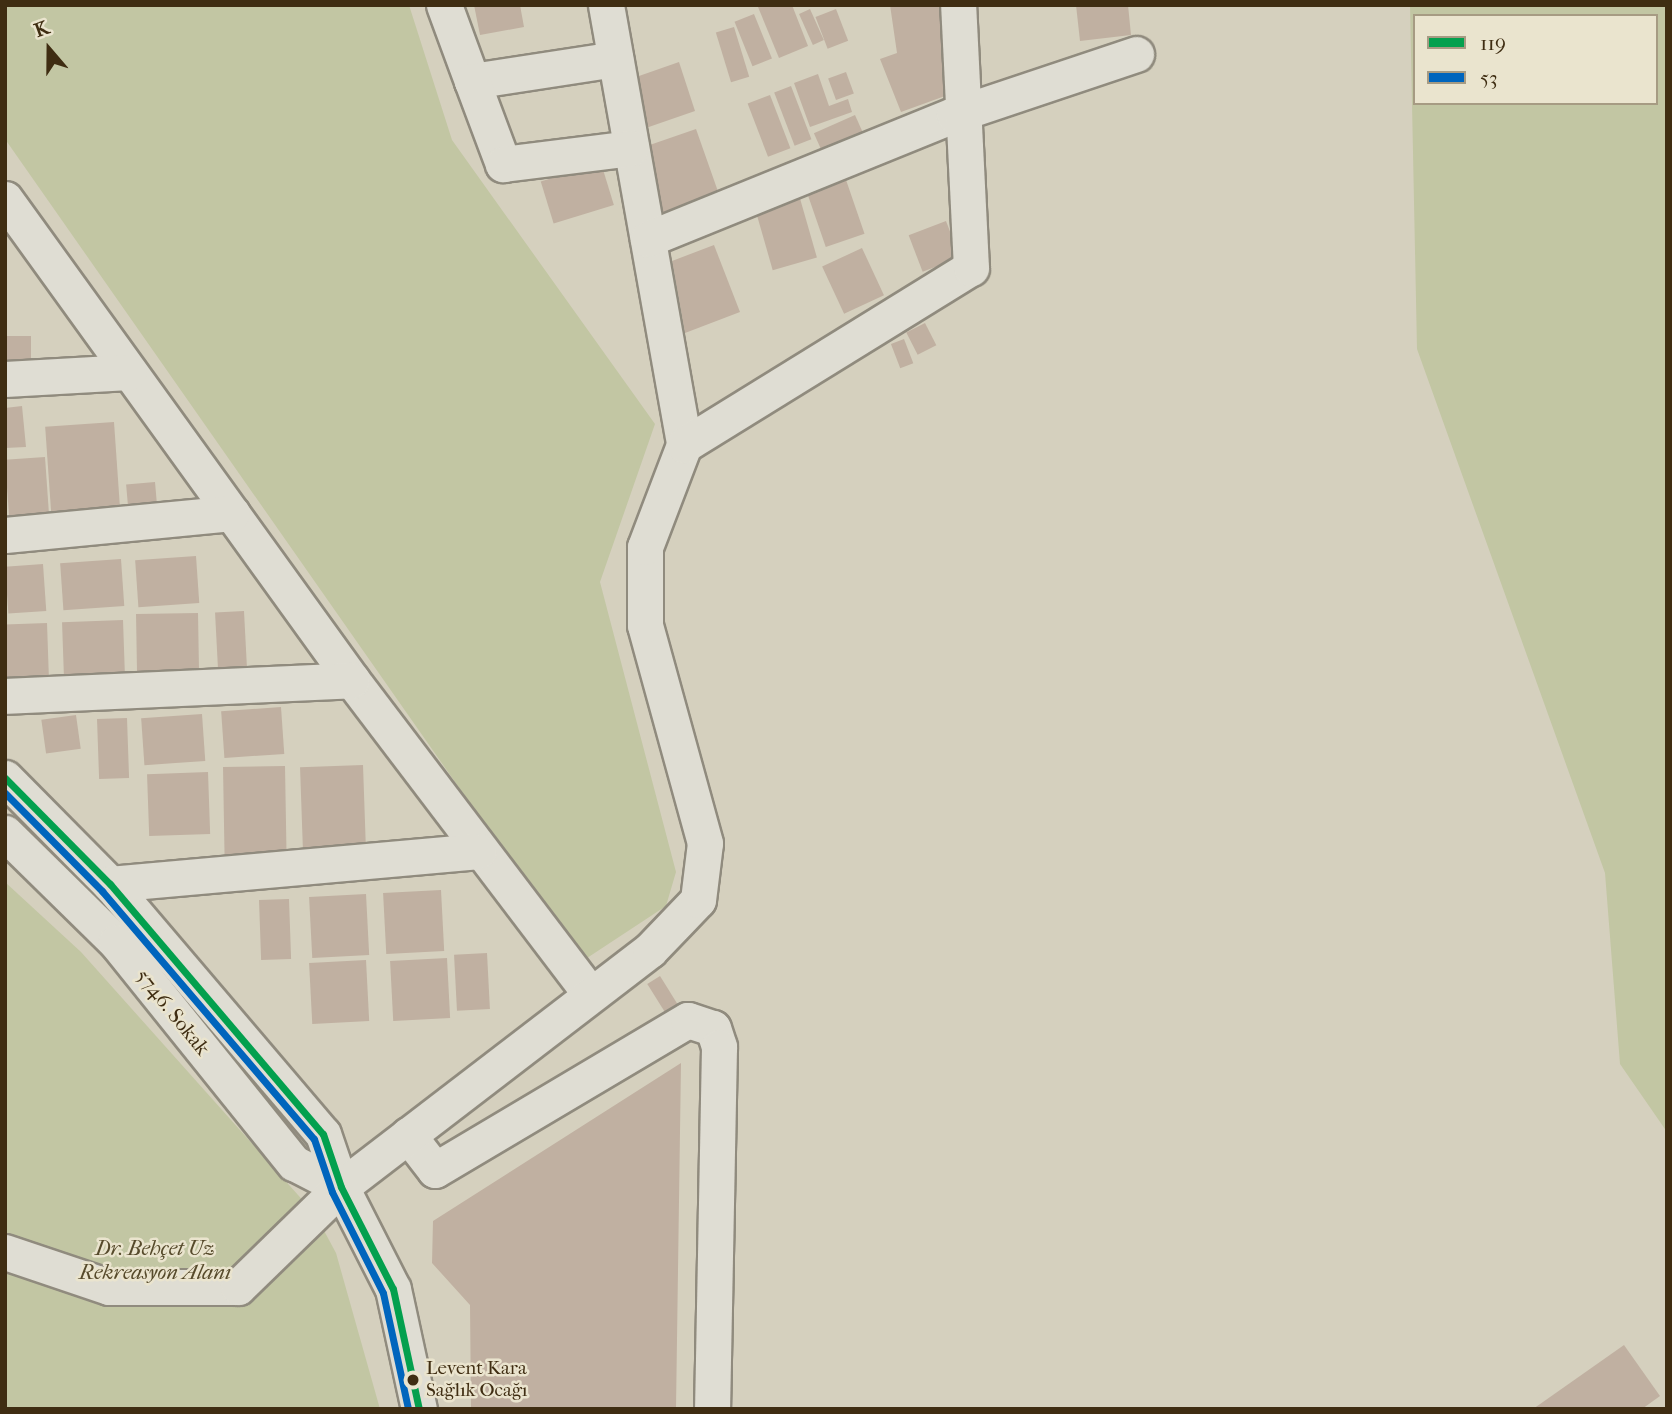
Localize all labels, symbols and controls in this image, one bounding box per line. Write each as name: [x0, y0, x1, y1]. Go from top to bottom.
north arrow: [14, 14, 84, 84]
legend: [1413, 14, 1658, 105]
text: K: [32, 17, 52, 42]
text: 119: [1480, 31, 1506, 55]
text: 53: [1480, 66, 1498, 90]
street label: 5746. Sokak: [131, 964, 215, 1060]
park label: Dr. Behçet Uz Rekreasyon Alanı: [79, 1235, 231, 1285]
place label: Levent Kara Sağlık Ocağı: [426, 1358, 527, 1402]
marker: Levent Kara Sağlık Ocağı: [406, 1373, 420, 1387]

